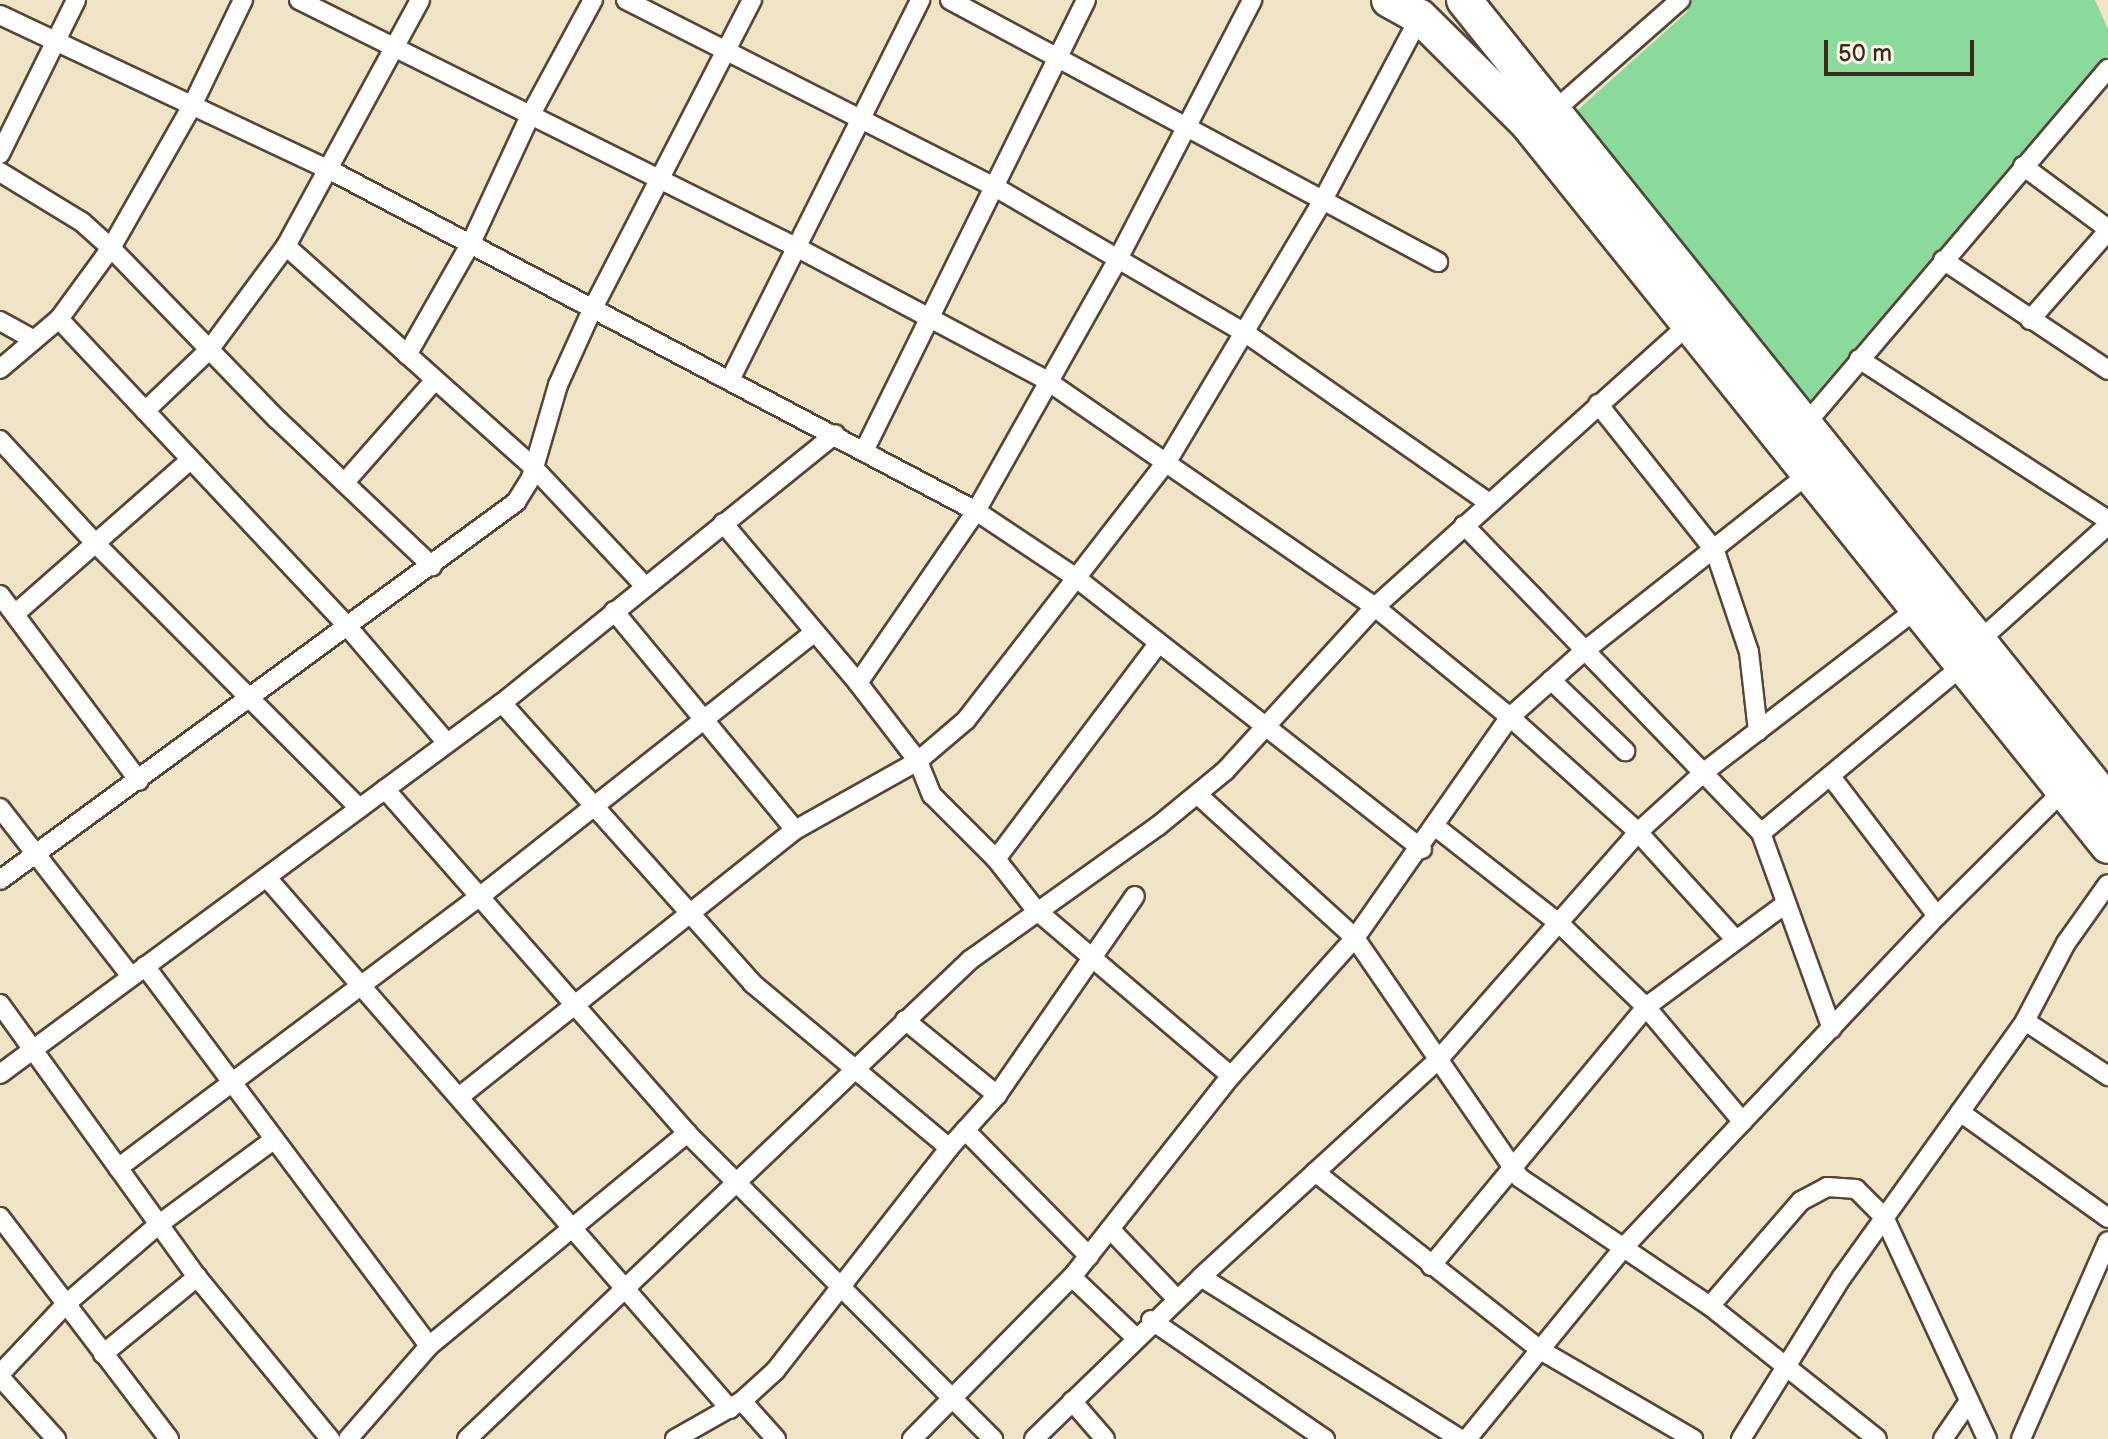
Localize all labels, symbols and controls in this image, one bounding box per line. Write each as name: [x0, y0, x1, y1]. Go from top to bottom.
scale bar: [1828, 24, 1978, 74]
text: 50 m: [1838, 39, 1892, 68]

